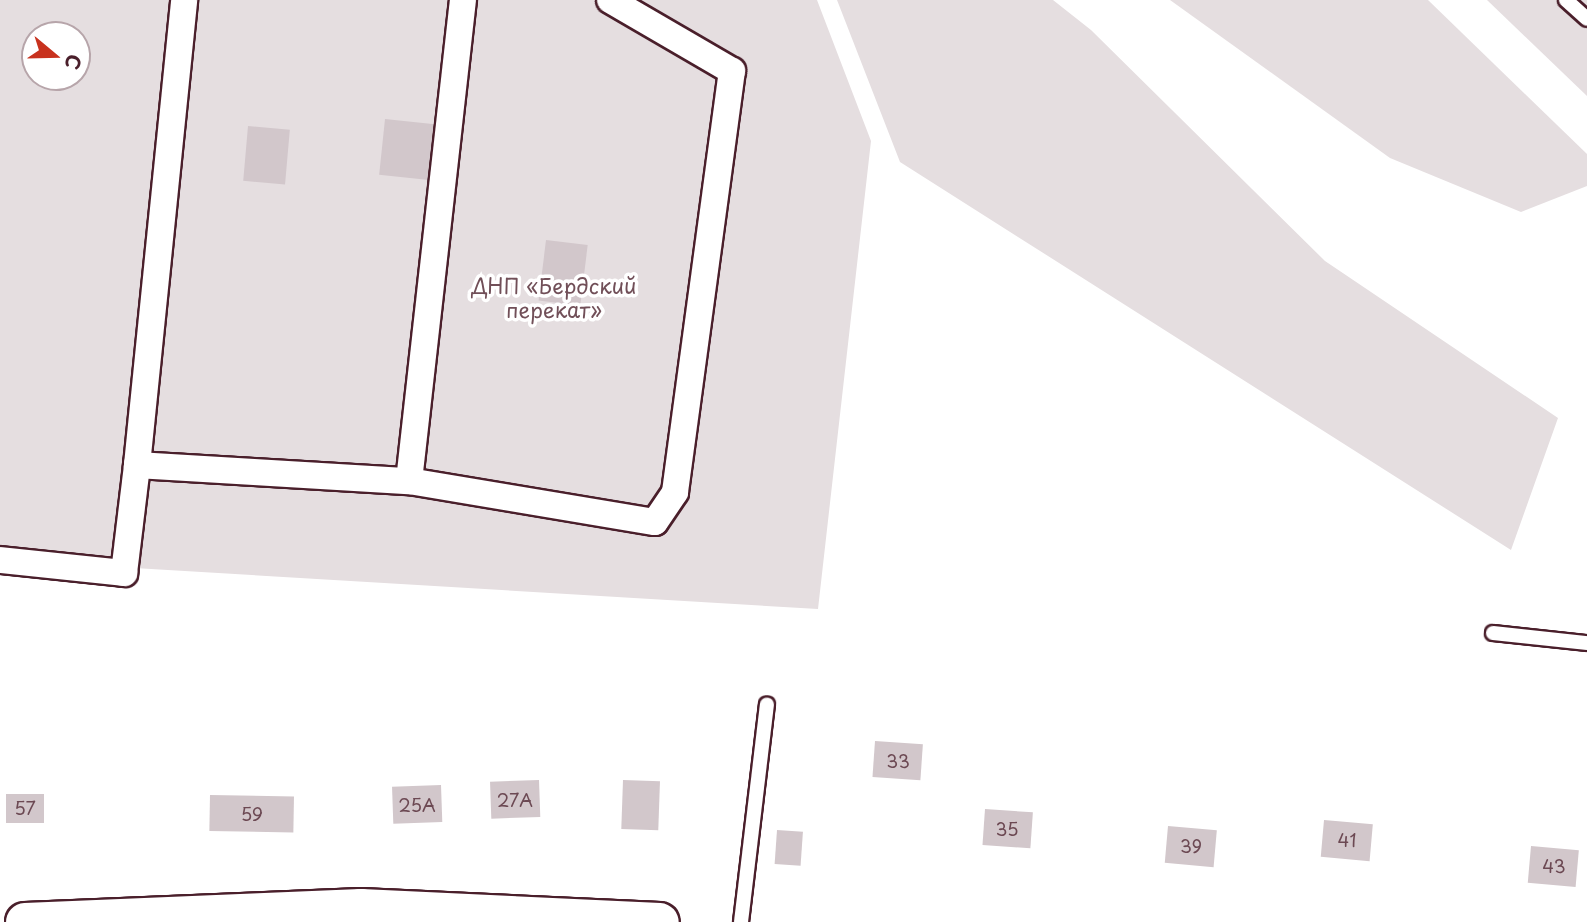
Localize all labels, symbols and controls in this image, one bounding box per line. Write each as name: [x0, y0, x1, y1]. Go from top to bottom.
north arrow: [21, 21, 91, 91]
text: С: [58, 51, 90, 73]
park label: ДНП «Бердский перекат»: [471, 272, 637, 322]
house number: 33: [886, 750, 910, 772]
house number: 27А: [497, 789, 533, 811]
house number: 25А: [398, 794, 436, 816]
house number: 57: [14, 797, 36, 819]
house number: 59: [241, 803, 263, 825]
house number: 35: [995, 818, 1019, 840]
house number: 41: [1338, 829, 1356, 851]
house number: 39: [1180, 835, 1202, 857]
house number: 43: [1542, 855, 1566, 877]

